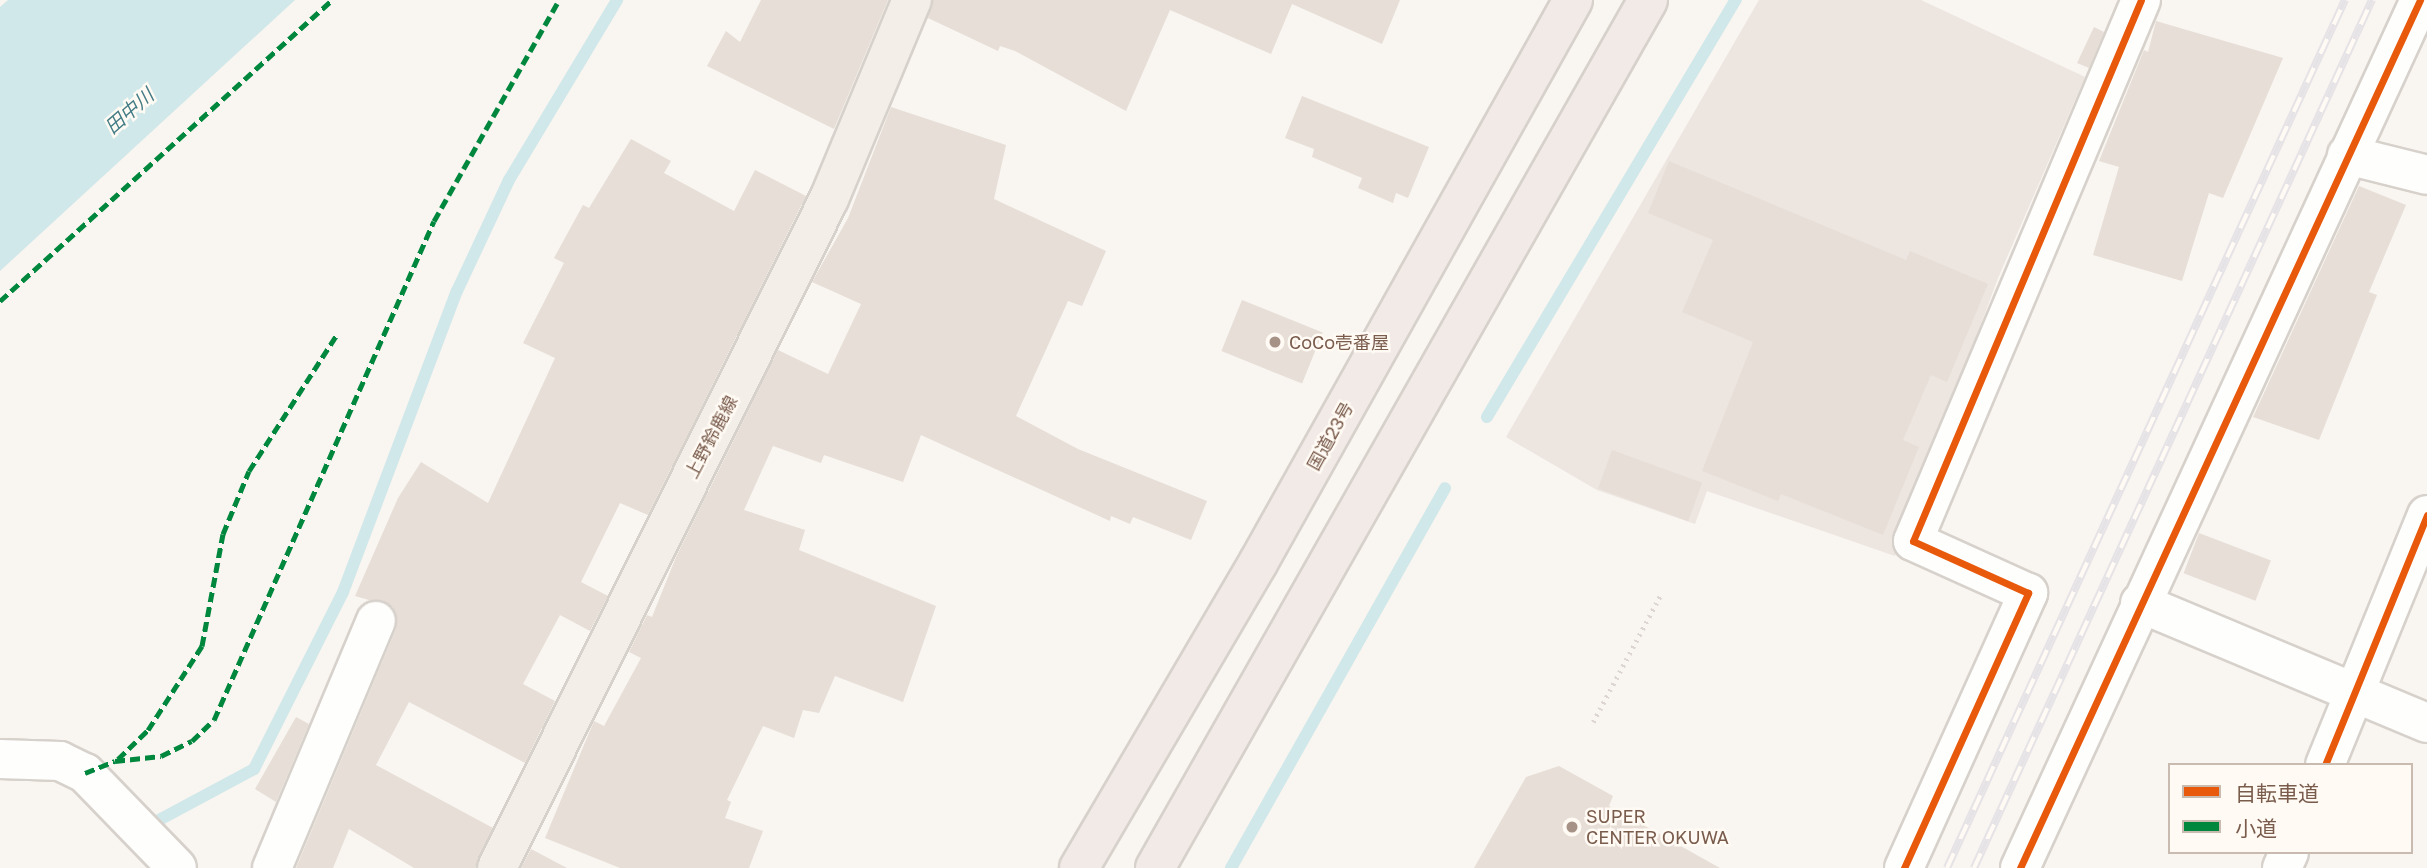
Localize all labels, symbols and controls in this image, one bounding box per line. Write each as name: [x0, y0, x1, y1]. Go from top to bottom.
water label: 田中川: [100, 84, 158, 138]
place label: CoCo壱番屋: [1289, 331, 1389, 353]
marker: CoCo壱番屋: [1267, 334, 1283, 350]
street label: 上野鈴鹿線: [680, 392, 742, 482]
street label: 国道23号: [1302, 398, 1358, 474]
legend: [2168, 763, 2413, 854]
text: 自転車道: [2235, 780, 2319, 806]
place label: SUPER CENTER OKUWA: [1586, 806, 1729, 848]
text: 小道: [2235, 815, 2277, 841]
marker: SUPER CENTER OKUWA: [1564, 819, 1580, 835]

